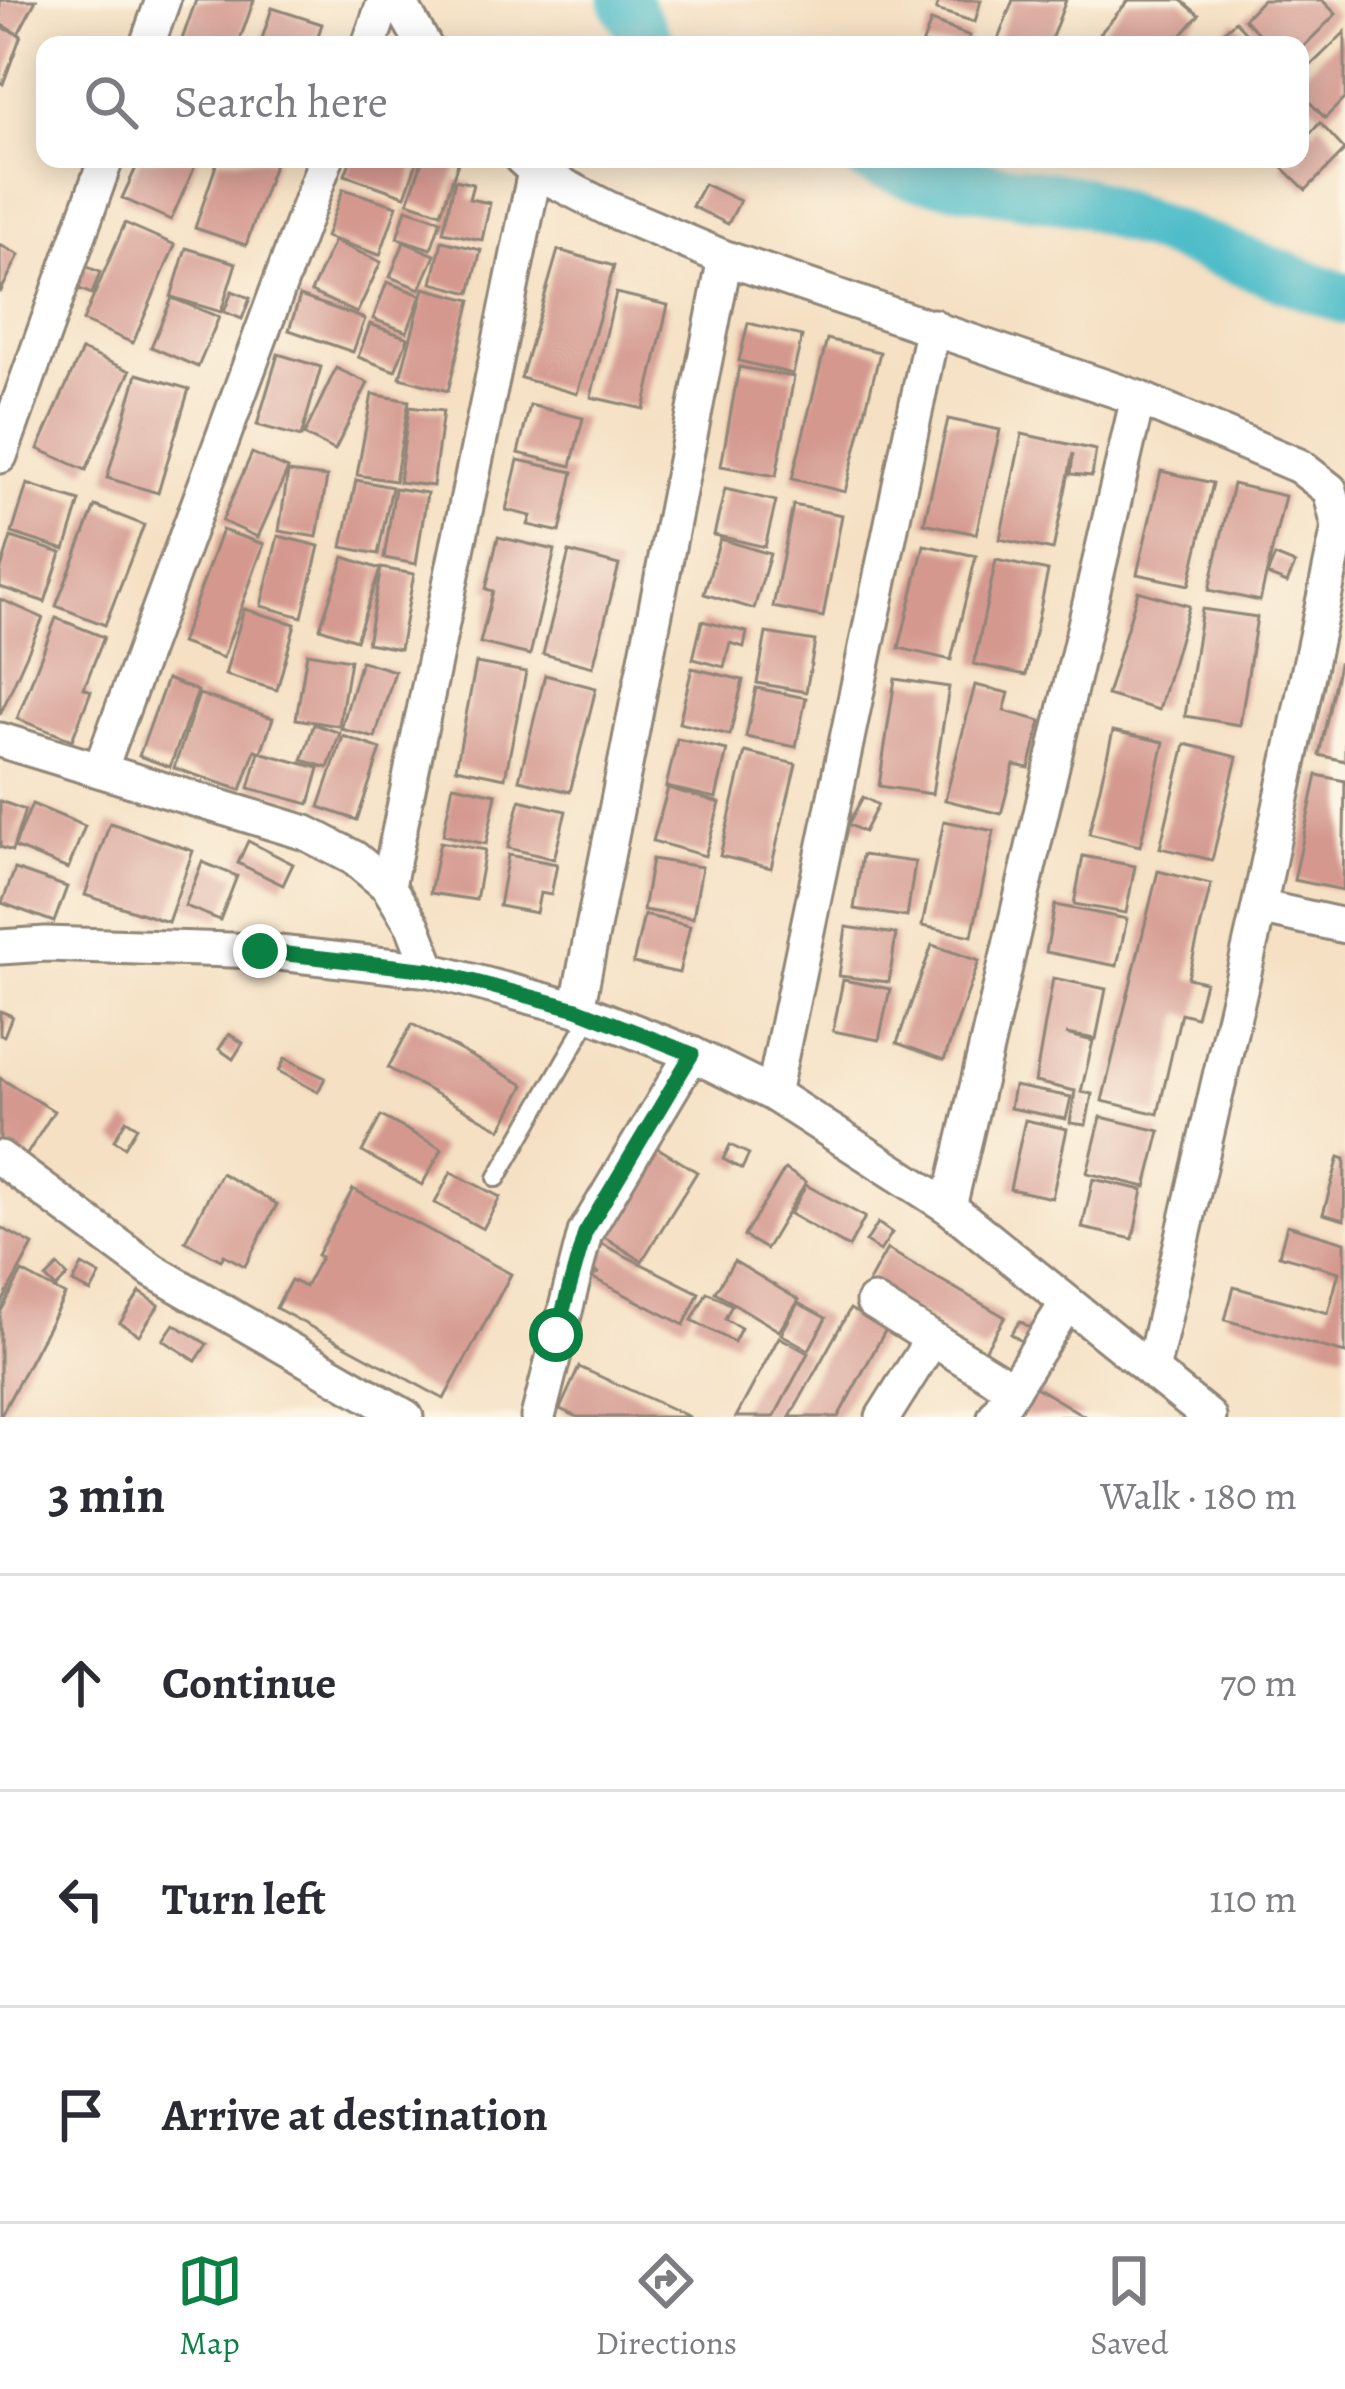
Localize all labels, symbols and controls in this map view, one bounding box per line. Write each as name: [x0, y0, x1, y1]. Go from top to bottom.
search box: [36, 36, 1309, 168]
icon: search: [78, 69, 144, 135]
text: Search here: [174, 71, 388, 133]
route end: [233, 924, 287, 978]
route start: [529, 1308, 583, 1362]
text: 3 min: [48, 1460, 165, 1530]
text: Walk · 180 m: [1100, 1469, 1297, 1522]
icon: ahead: [48, 1650, 114, 1716]
text: Continue: [162, 1652, 336, 1714]
text: 70 m: [1220, 1656, 1297, 1709]
icon: left: [48, 1866, 114, 1932]
text: Turn left: [162, 1868, 326, 1930]
text: 110 m: [1209, 1872, 1297, 1925]
icon: arrive: [48, 2082, 114, 2148]
text: Arrive at destination: [162, 2084, 548, 2146]
tab: Map: [177, 2248, 243, 2365]
tab: Directions: [596, 2248, 737, 2365]
tab: Saved: [1090, 2248, 1168, 2365]

